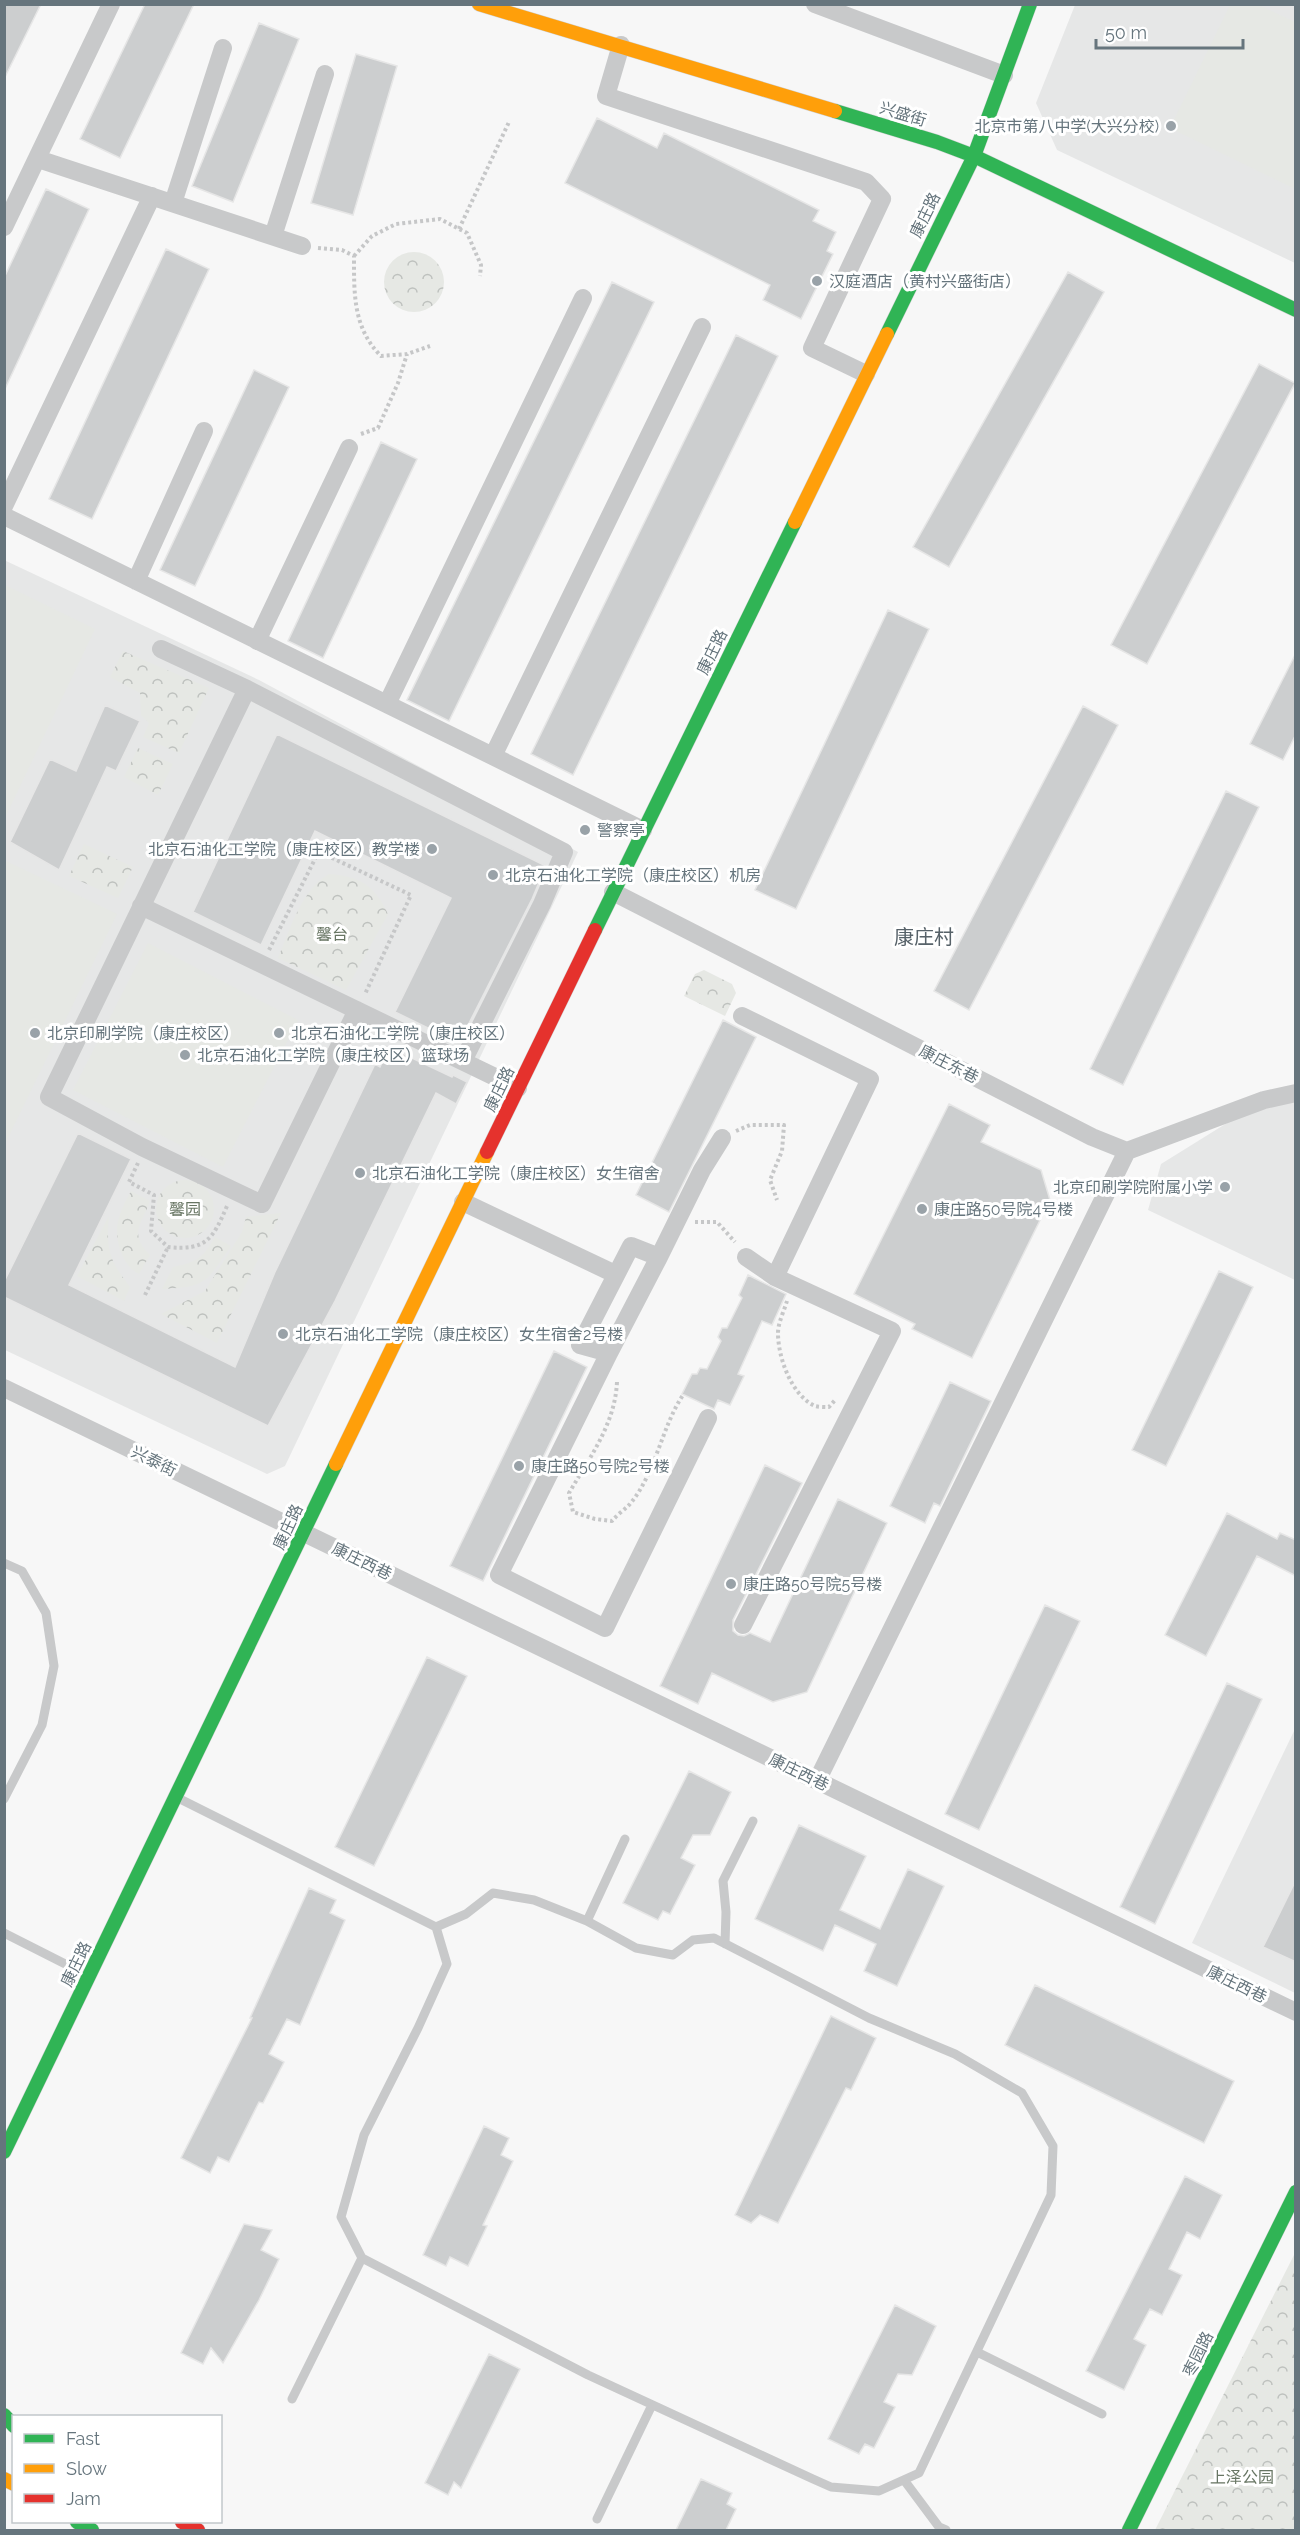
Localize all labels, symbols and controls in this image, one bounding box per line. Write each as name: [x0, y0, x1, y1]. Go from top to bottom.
scale bar: [1096, 12, 1243, 50]
text: 50 m: [1105, 22, 1147, 43]
street label: 兴盛街: [877, 98, 929, 130]
place label: 北京市第八中学(大兴分校): [974, 117, 1159, 136]
marker: 北京市第八中学(大兴分校): [1164, 119, 1178, 133]
street label: 康庄路: [906, 189, 944, 241]
place label: 汉庭酒店（黄村兴盛街店）: [829, 272, 1021, 291]
marker: 汉庭酒店（黄村兴盛街店）: [810, 274, 824, 288]
street label: 康庄路: [693, 626, 731, 678]
place label: 警察亭: [597, 821, 645, 840]
marker: 警察亭: [578, 823, 592, 837]
place label: 北京石油化工学院（康庄校区）教学楼: [148, 840, 420, 859]
marker: 北京石油化工学院（康庄校区）教学楼: [425, 842, 439, 856]
place label: 北京石油化工学院（康庄校区）机房: [505, 866, 761, 885]
marker: 北京石油化工学院（康庄校区）机房: [486, 868, 500, 882]
park label: 馨台: [316, 925, 348, 944]
district label: 康庄村: [894, 925, 954, 949]
place label: 北京印刷学院（康庄校区）: [47, 1024, 239, 1043]
place label: 北京石油化工学院（康庄校区）: [291, 1024, 515, 1043]
marker: 北京印刷学院（康庄校区）: [28, 1026, 42, 1040]
marker: 北京石油化工学院（康庄校区）: [272, 1026, 286, 1040]
street label: 康庄东巷: [916, 1041, 982, 1087]
place label: 北京石油化工学院（康庄校区）篮球场: [197, 1046, 469, 1065]
marker: 北京石油化工学院（康庄校区）篮球场: [178, 1048, 192, 1062]
street label: 康庄路: [480, 1063, 518, 1115]
place label: 北京石油化工学院（康庄校区）女生宿舍: [372, 1164, 660, 1183]
marker: 北京石油化工学院（康庄校区）女生宿舍: [353, 1166, 367, 1180]
place label: 北京印刷学院附属小学: [1053, 1178, 1213, 1197]
marker: 北京印刷学院附属小学: [1218, 1180, 1232, 1194]
park label: 馨园: [169, 1200, 201, 1219]
place label: 康庄路50号院4号楼: [934, 1200, 1073, 1219]
marker: 康庄路50号院4号楼: [915, 1202, 929, 1216]
place label: 北京石油化工学院（康庄校区）女生宿舍2号楼: [295, 1325, 623, 1344]
marker: 北京石油化工学院（康庄校区）女生宿舍2号楼: [276, 1327, 290, 1341]
street label: 兴泰街: [128, 1442, 180, 1480]
place label: 康庄路50号院2号楼: [531, 1457, 670, 1476]
marker: 康庄路50号院2号楼: [512, 1459, 526, 1473]
street label: 康庄路: [269, 1501, 307, 1553]
street label: 康庄西巷: [329, 1538, 395, 1584]
place label: 康庄路50号院5号楼: [743, 1575, 882, 1594]
marker: 康庄路50号院5号楼: [724, 1577, 738, 1591]
street label: 康庄西巷: [766, 1749, 832, 1795]
street label: 康庄路: [57, 1938, 95, 1990]
street label: 康庄西巷: [1204, 1961, 1270, 2007]
street label: 枣园路: [1179, 2328, 1217, 2380]
legend: [12, 2415, 222, 2523]
text: Fast: [66, 2428, 100, 2449]
text: Slow: [66, 2458, 107, 2479]
park label: 上泽公园: [1210, 2468, 1274, 2487]
text: Jam: [66, 2488, 101, 2509]

